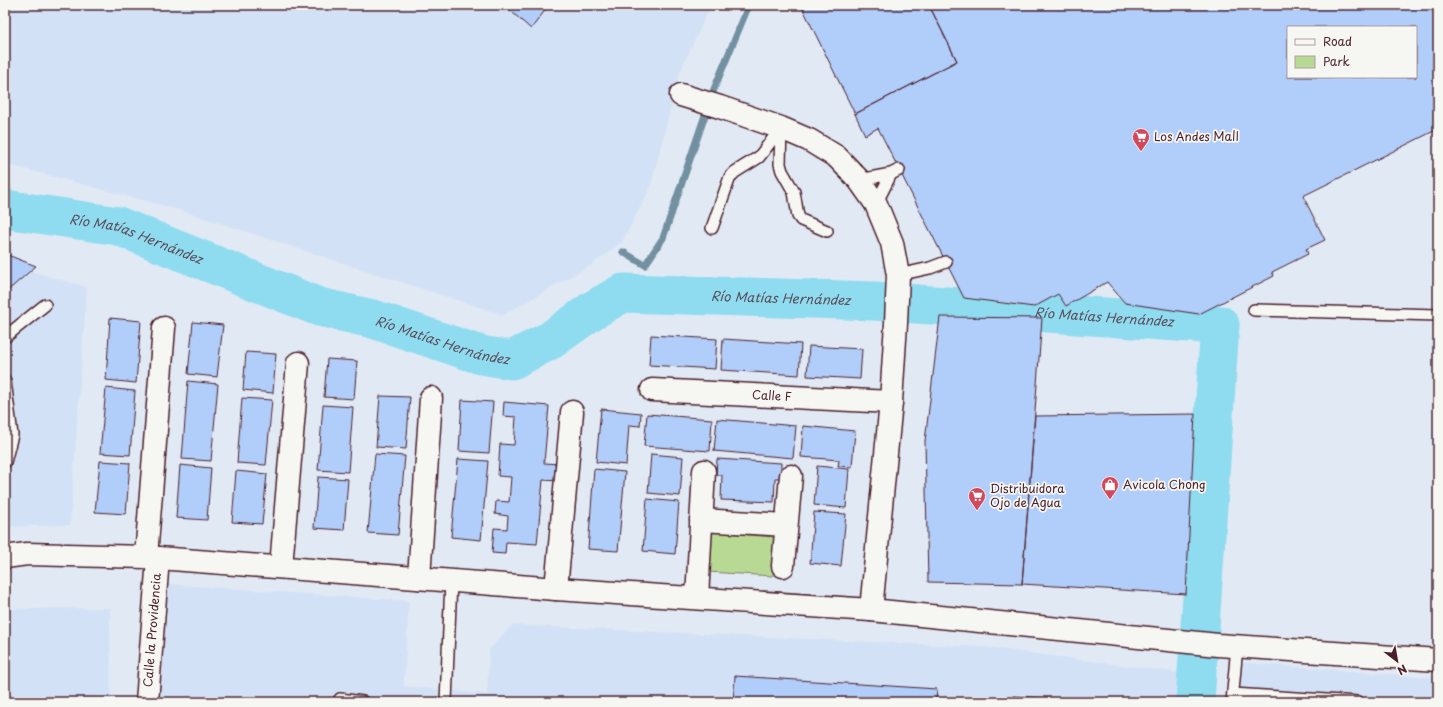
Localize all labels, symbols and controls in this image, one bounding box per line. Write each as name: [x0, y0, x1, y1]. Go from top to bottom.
legend: [1287, 26, 1417, 78]
text: Road: [1323, 32, 1352, 50]
text: Park: [1323, 52, 1350, 70]
supermarket icon: Los Andes Mall: [1131, 127, 1151, 152]
place label: Los Andes Mall: [1154, 127, 1239, 145]
water label: Río Matías Hernández: [68, 209, 207, 269]
water label: Río Matías Hernández: [711, 286, 852, 309]
water label: Río Matías Hernández: [1034, 302, 1176, 331]
water label: Río Matías Hernández: [373, 310, 513, 369]
street label: Calle F: [752, 385, 792, 405]
shop icon: Avicola Chong: [1100, 475, 1120, 500]
place label: Avicola Chong: [1123, 475, 1206, 493]
place label: Distribuidora Ojo de Agua: [990, 479, 1065, 511]
supermarket icon: Distribuidora Ojo de Agua: [967, 486, 987, 511]
street label: Calle la Providencia: [138, 572, 165, 688]
north arrow: [1377, 641, 1417, 681]
text: N: [1394, 660, 1411, 680]

